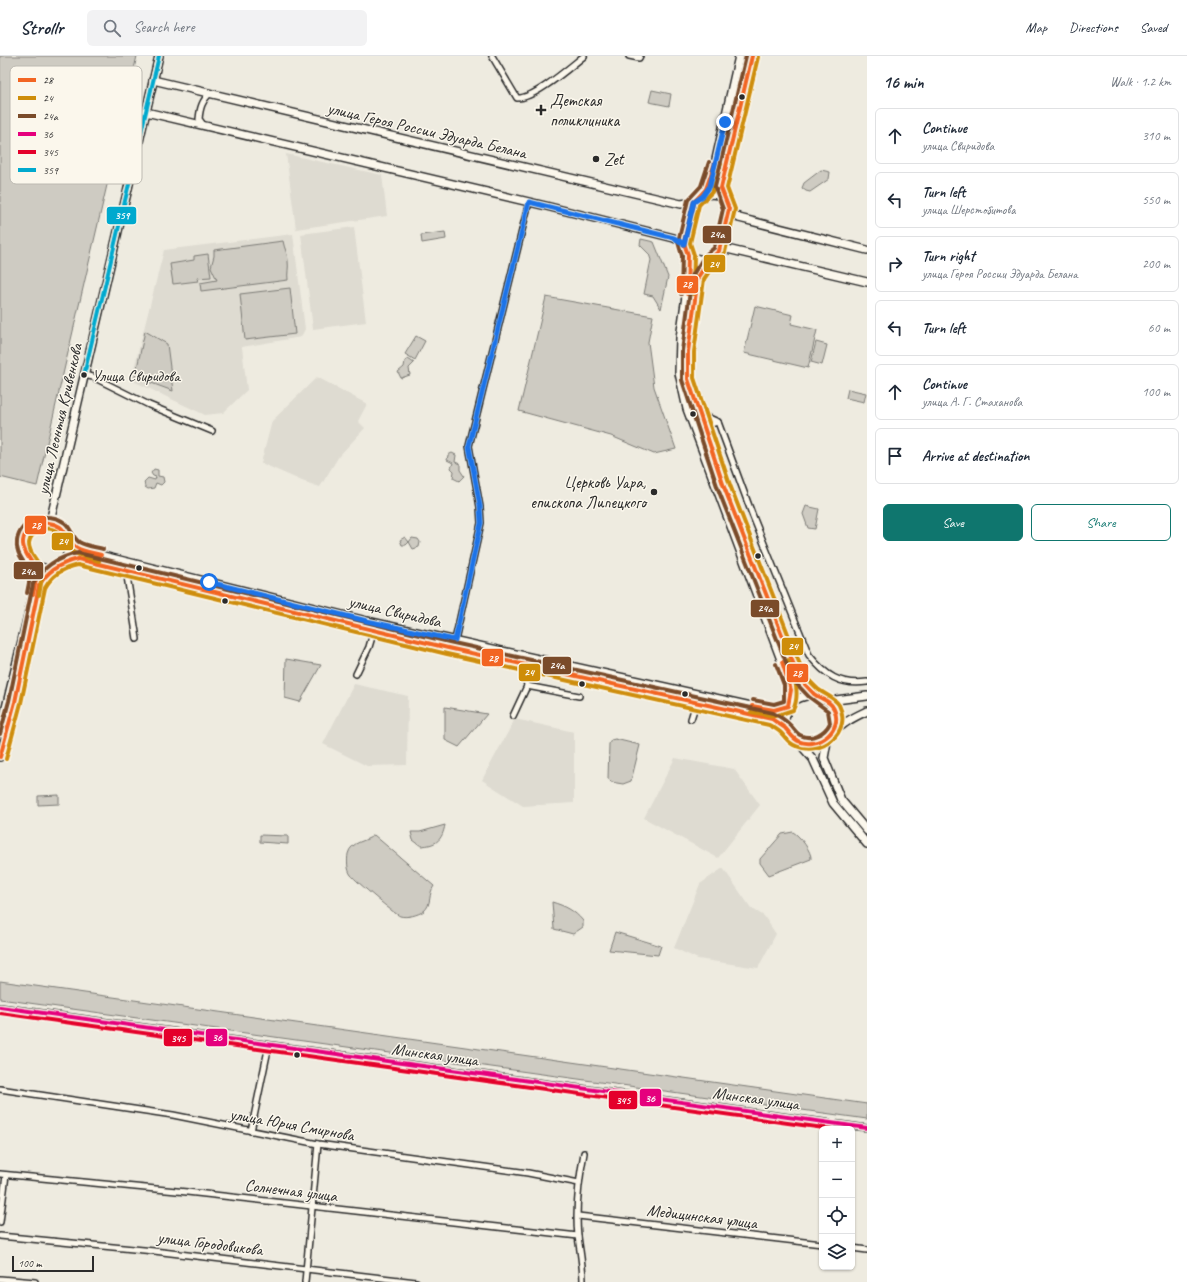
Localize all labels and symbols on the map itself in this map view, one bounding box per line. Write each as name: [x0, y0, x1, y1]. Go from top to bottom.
legend: [10, 66, 142, 184]
text: 28: [43, 73, 54, 87]
place label: Детская поликлиника: [550, 90, 620, 131]
text: 24: [43, 91, 54, 105]
unlabelled marker: [737, 92, 747, 102]
street label: улица Героя России Эдуарда Белана: [324, 97, 530, 164]
marker: Детская поликлиника: [535, 104, 547, 116]
text: 24a: [43, 109, 59, 123]
route end: [716, 113, 734, 131]
text: 36: [43, 127, 54, 141]
text: 345: [43, 145, 59, 159]
place label: Zet: [604, 149, 626, 170]
marker: Zet: [591, 154, 601, 164]
text: 359: [43, 163, 59, 177]
line badge: 359: [106, 206, 137, 225]
text: 359: [115, 208, 130, 222]
line badge: 24a: [702, 225, 732, 244]
text: 24a: [710, 227, 725, 241]
line badge: 24: [703, 254, 726, 273]
text: 24: [709, 257, 721, 271]
line badge: 28: [676, 275, 699, 294]
text: 28: [682, 277, 694, 291]
street label: улица Леонтия Кривенкова: [32, 340, 87, 498]
place label: Улица Свиридова: [92, 366, 181, 386]
marker: Улица Свиридова: [79, 370, 89, 380]
unlabelled marker: [688, 409, 698, 419]
place label: Церковь Уара, епископа Липецкого: [530, 472, 648, 513]
marker: Церковь Уара, епископа Липецкого: [649, 487, 659, 497]
line badge: 28: [24, 515, 47, 535]
text: 28: [31, 518, 43, 532]
line badge: 24: [51, 532, 74, 551]
text: 24: [58, 534, 70, 548]
unlabelled marker: [753, 551, 763, 561]
line badge: 24a: [13, 561, 44, 580]
unlabelled marker: [134, 563, 144, 573]
text: 24a: [21, 564, 36, 578]
route start: [200, 573, 218, 591]
street label: улица Свиридова: [346, 590, 445, 633]
unlabelled marker: [220, 596, 230, 606]
line badge: 24a: [750, 599, 780, 618]
text: 24a: [758, 601, 773, 615]
line badge: 24: [781, 637, 804, 656]
text: 24: [788, 639, 800, 653]
line badge: 28: [481, 648, 504, 667]
text: 28: [488, 651, 500, 665]
line badge: 24a: [542, 656, 572, 675]
text: 24a: [550, 658, 565, 672]
line badge: 24: [518, 663, 541, 682]
line badge: 28: [786, 663, 809, 683]
text: 24: [524, 665, 536, 679]
text: 28: [792, 666, 804, 680]
unlabelled marker: [577, 679, 587, 689]
unlabelled marker: [680, 689, 690, 699]
line badge: 345: [163, 1028, 193, 1047]
line badge: 36: [205, 1028, 228, 1047]
text: 36: [212, 1030, 223, 1044]
text: 345: [171, 1031, 187, 1045]
street label: Минская улица: [390, 1038, 481, 1071]
unlabelled marker: [292, 1050, 302, 1060]
street label: Минская улица: [711, 1082, 802, 1115]
line badge: 36: [639, 1088, 662, 1107]
line badge: 345: [608, 1090, 638, 1110]
text: 36: [645, 1091, 656, 1105]
text: 345: [616, 1093, 632, 1107]
street label: улица Юрия Смирнова: [227, 1103, 357, 1146]
street label: Солнечная улица: [244, 1174, 340, 1207]
street label: Медицинская улица: [646, 1199, 759, 1234]
street label: улица Городовикова: [155, 1226, 266, 1261]
scale bar: [12, 1254, 94, 1273]

